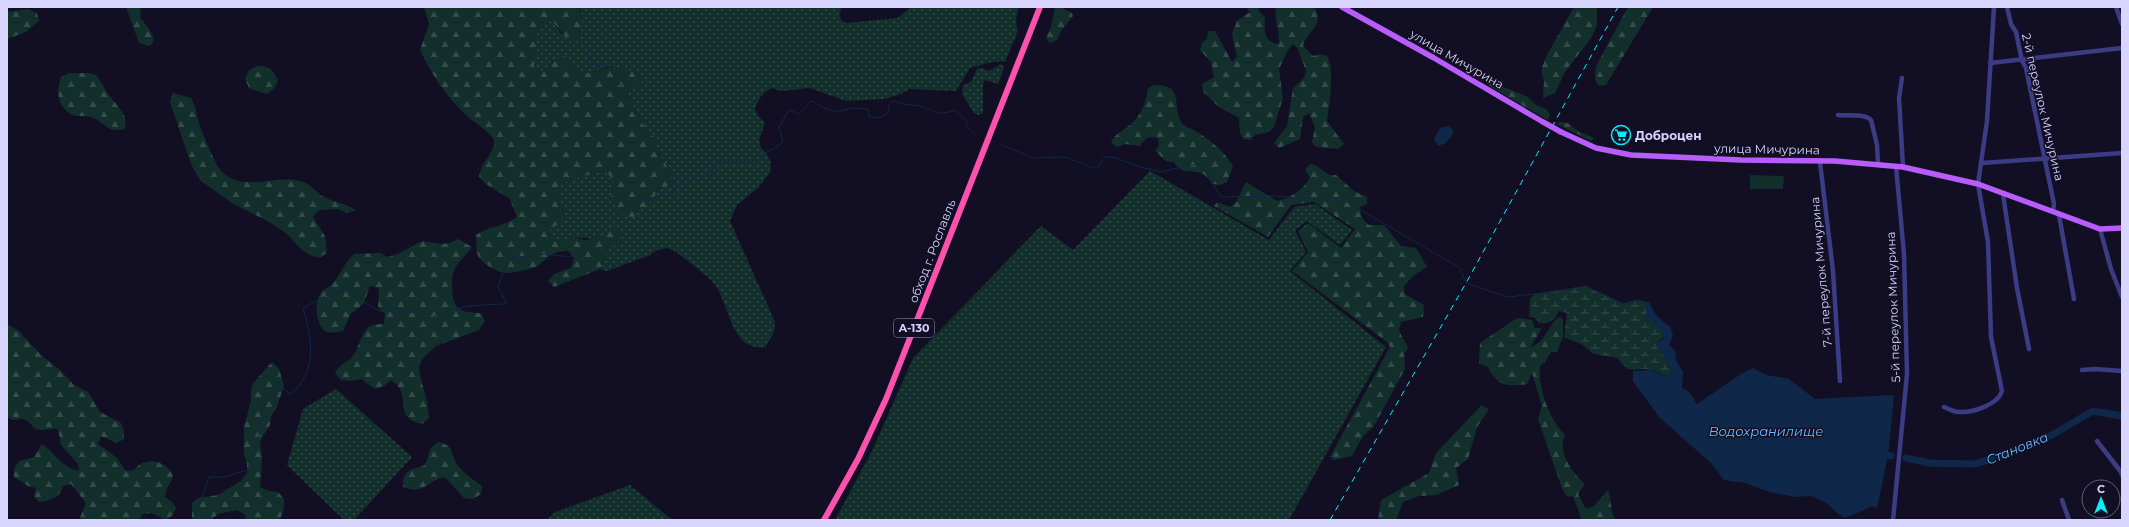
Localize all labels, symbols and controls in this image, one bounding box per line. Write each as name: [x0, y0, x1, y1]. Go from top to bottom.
street label: улица Мичурина: [1407, 26, 1507, 92]
street label: 2-й переулок Мичурина: [2019, 32, 2067, 182]
supermarket icon: Доброцен: [1610, 124, 1632, 146]
place label: Доброцен: [1635, 128, 1702, 143]
street label: улица Мичурина: [1713, 141, 1820, 157]
street label: 7-й переулок Мичурина: [1807, 196, 1835, 348]
street label: обход г. Рославль: [905, 197, 959, 305]
street label: 5-й переулок Мичурина: [1883, 231, 1903, 383]
road number: А-130: [894, 319, 934, 337]
water label: Водохранилище: [1709, 423, 1823, 439]
water label: Становка: [1984, 428, 2050, 468]
north arrow: [2081, 479, 2121, 519]
text: С: [2097, 482, 2105, 496]

